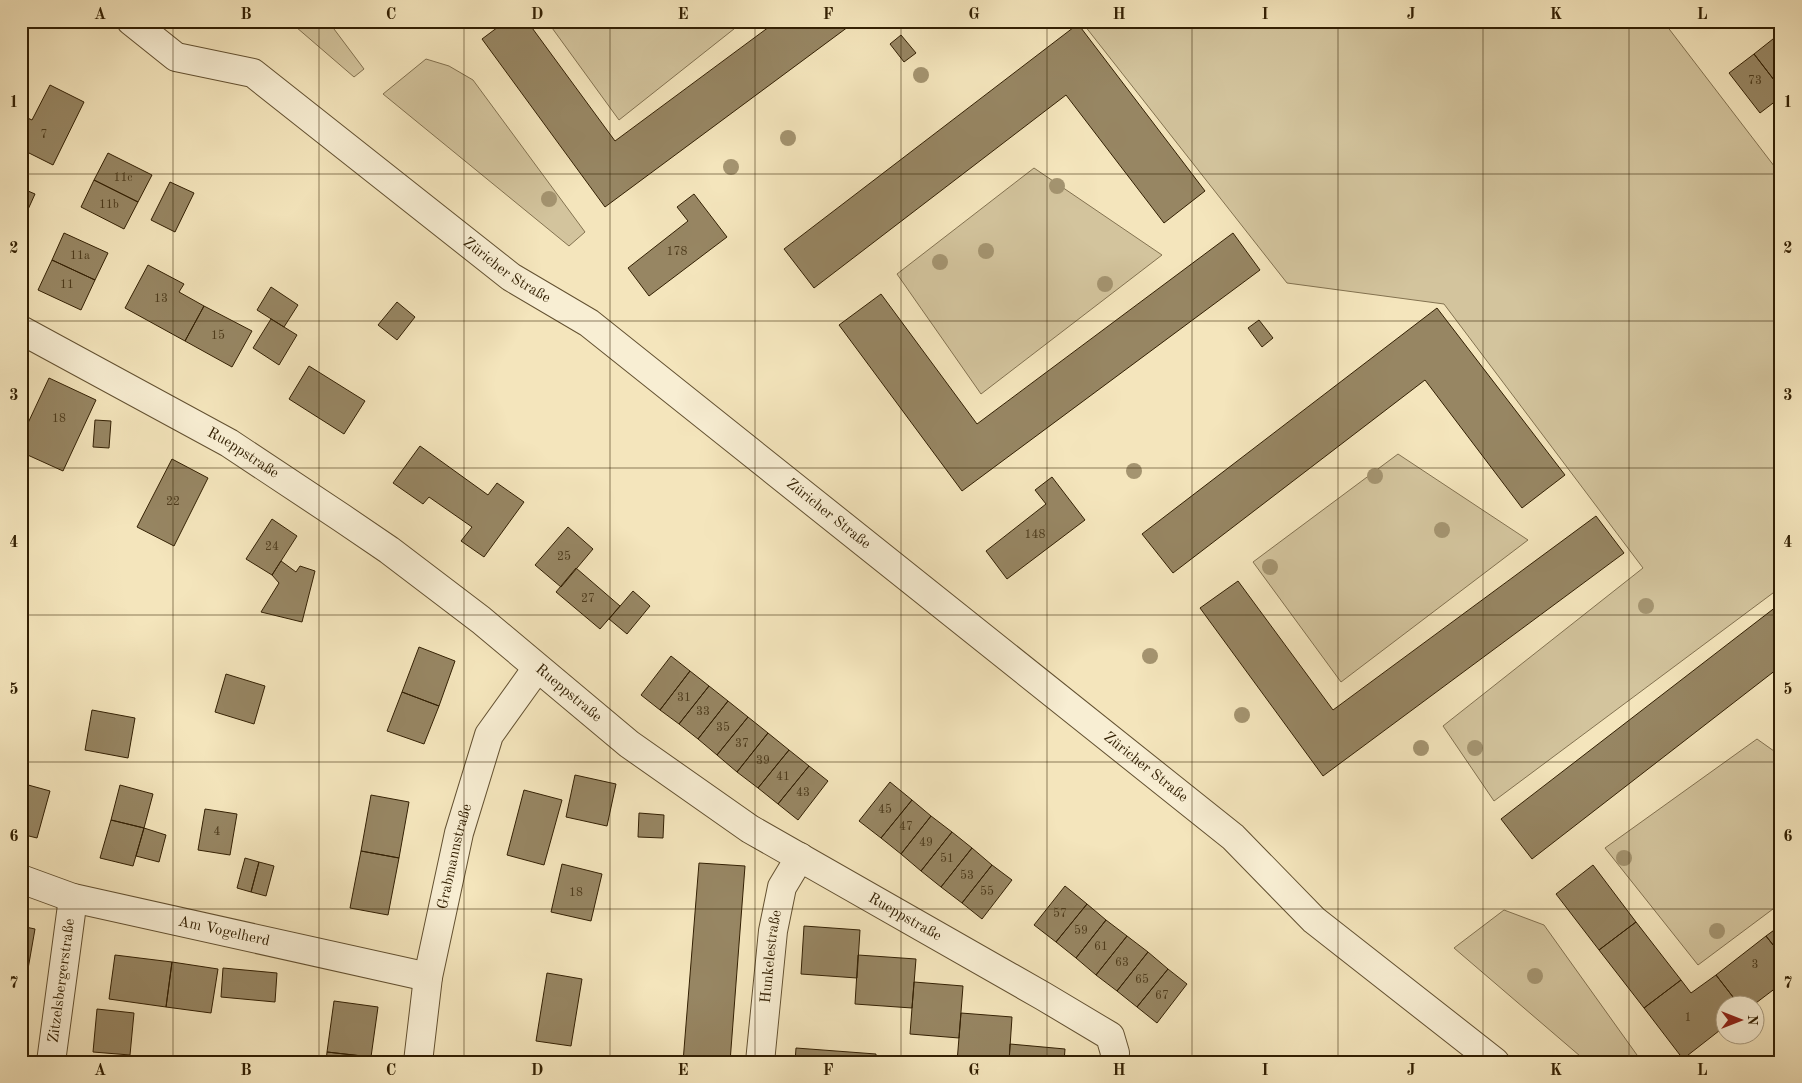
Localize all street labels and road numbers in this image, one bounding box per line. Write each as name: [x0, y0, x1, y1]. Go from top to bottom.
street label: Züricher Straße: [460, 235, 553, 306]
street label: Rueppstraße: [205, 425, 282, 481]
street label: Züricher Straße: [783, 476, 873, 552]
street label: Rueppstraße: [533, 661, 605, 725]
street label: Züricher Straße: [1101, 729, 1191, 805]
street label: Grabmannstraße: [435, 802, 475, 911]
street label: Rueppstraße: [866, 891, 944, 944]
street label: Hunkelestraße: [758, 909, 785, 1004]
street label: Am Vogelherd: [177, 914, 271, 949]
street label: Zitzelsbergerstraße: [46, 918, 78, 1044]

